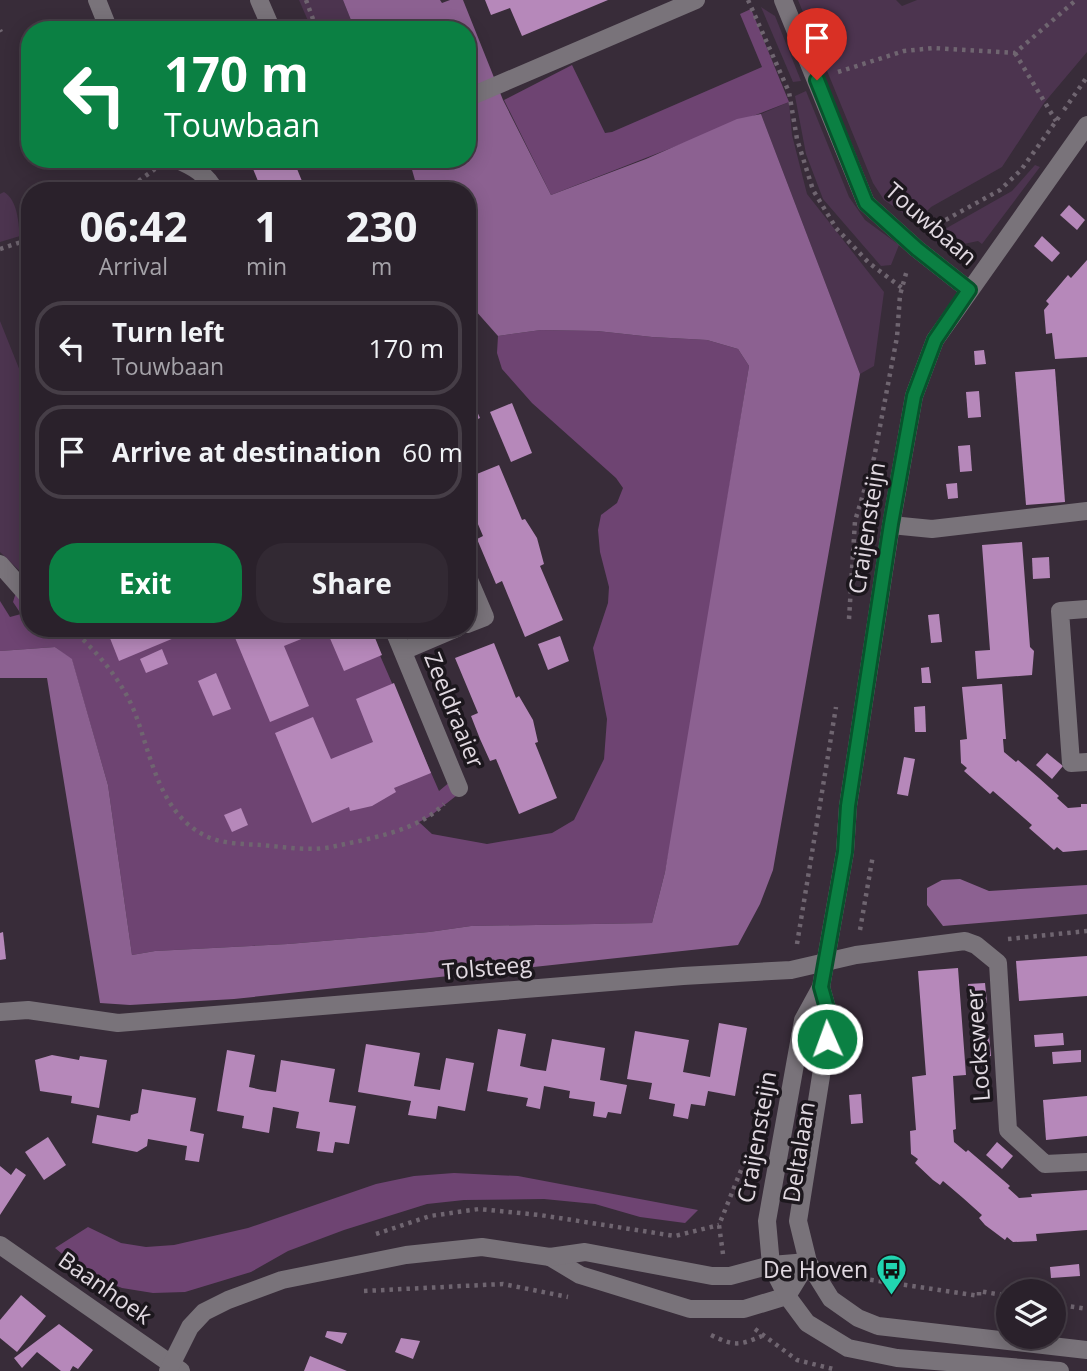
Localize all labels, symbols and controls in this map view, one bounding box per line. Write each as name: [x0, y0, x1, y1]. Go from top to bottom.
pin: [787, 8, 847, 80]
icon: arrive: [798, 19, 836, 57]
text: 170 m: [164, 40, 309, 106]
icon: left: [49, 49, 140, 140]
text: Touwbaan: [164, 103, 320, 146]
street label: Touwbaan: [879, 174, 984, 272]
text: 06:42: [79, 197, 187, 254]
text: 1: [254, 197, 279, 254]
text: 230: [346, 197, 418, 254]
text: Arrival: [99, 250, 168, 282]
text: min: [246, 250, 287, 282]
text: m: [371, 250, 392, 282]
text: Turn left: [112, 314, 224, 350]
icon: left: [53, 329, 91, 367]
text: 170 m: [369, 330, 444, 366]
text: Touwbaan: [112, 350, 224, 382]
icon: arrive: [53, 433, 91, 471]
text: Arrive at destination: [112, 434, 381, 470]
text: 60 m: [402, 434, 463, 470]
street label: Craijensteijn: [840, 460, 892, 596]
button: Exit: [49, 543, 242, 623]
button: Share: [256, 543, 448, 623]
street label: Zeeldraaier: [417, 647, 493, 773]
street label: Tolsteeg: [441, 947, 534, 987]
street label: Locksweer: [957, 987, 997, 1103]
position arrow: [790, 1002, 864, 1076]
street label: Craijensteijn: [729, 1069, 783, 1205]
street label: Deltalaan: [774, 1099, 822, 1205]
street label: Baanhoek: [52, 1243, 159, 1331]
place label: De Hoven: [763, 1253, 868, 1285]
bus stop icon: De Hoven: [874, 1253, 908, 1297]
map controls: [996, 1279, 1066, 1349]
button: layers: [996, 1279, 1066, 1349]

